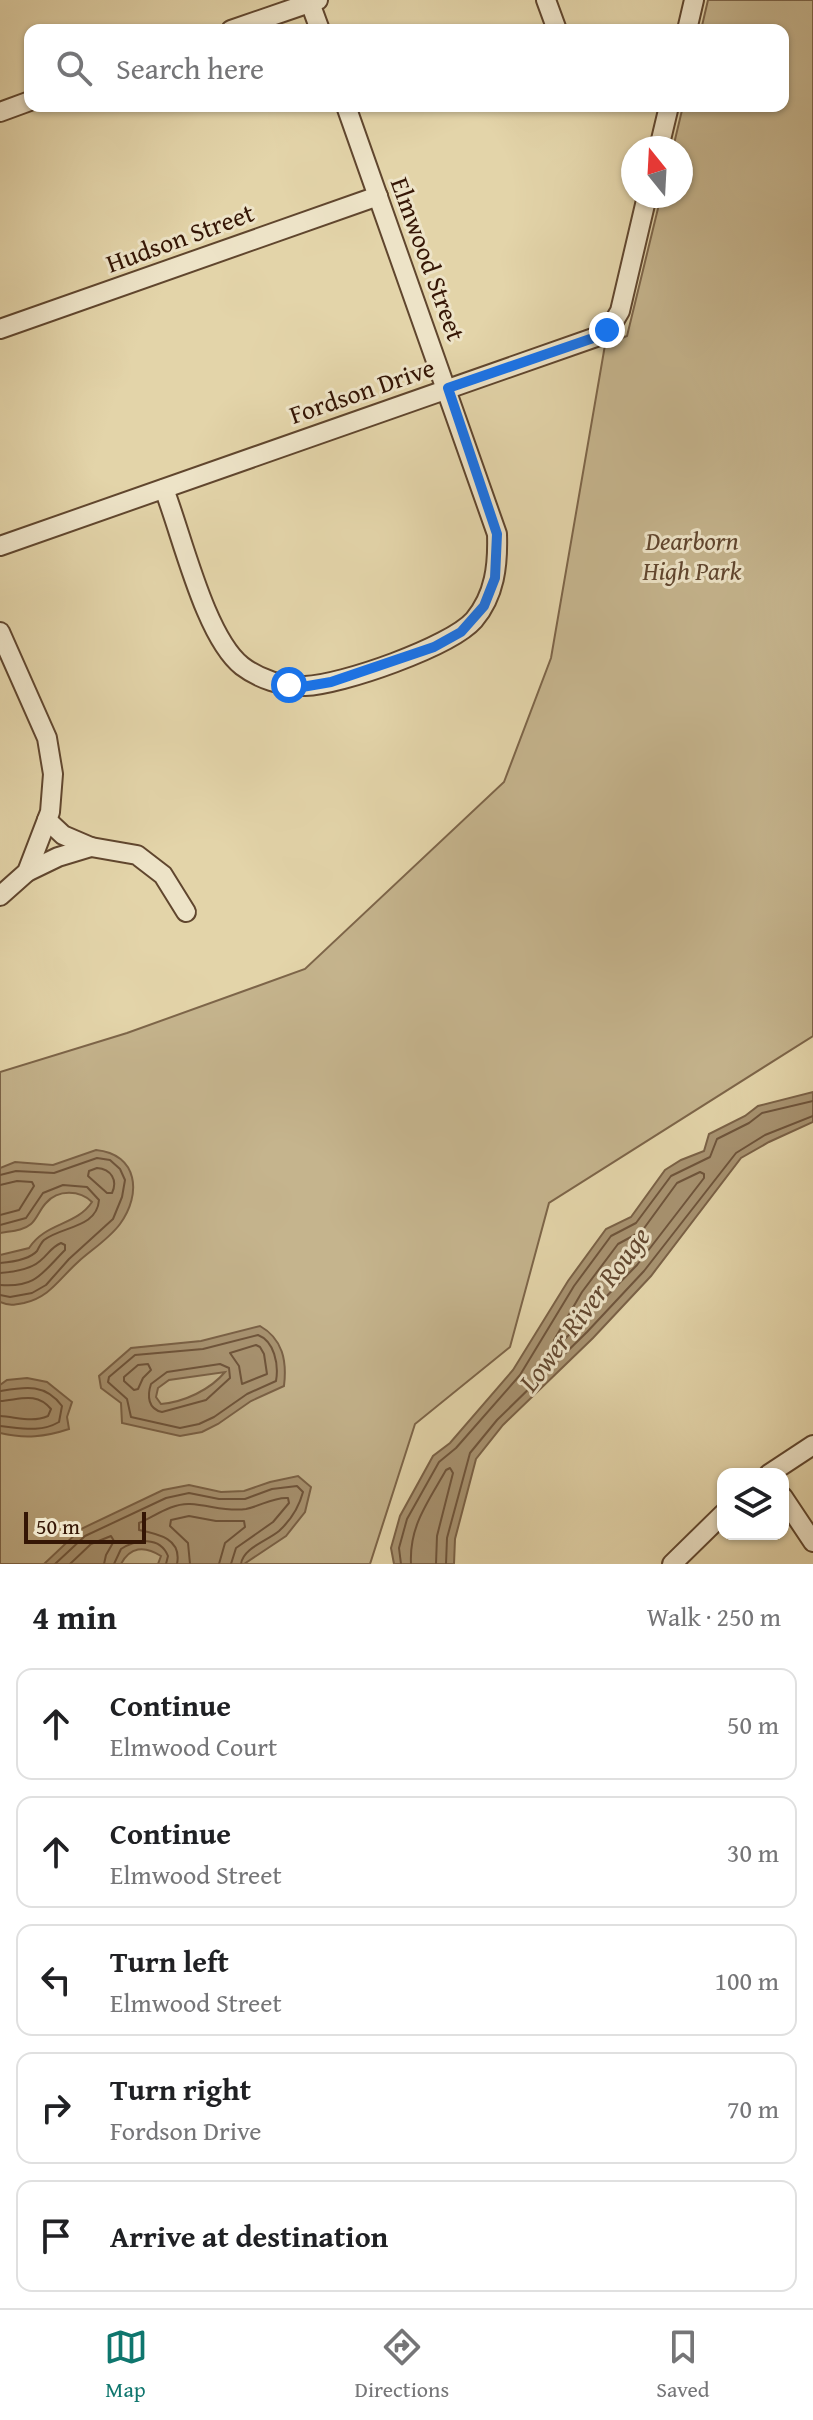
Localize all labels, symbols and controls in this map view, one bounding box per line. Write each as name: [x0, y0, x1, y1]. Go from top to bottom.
search box: [24, 24, 789, 112]
icon: search: [52, 46, 96, 90]
text: Search here: [116, 46, 264, 90]
north arrow: [621, 136, 693, 208]
street label: Elmwood Street: [381, 172, 476, 346]
street label: Hudson Street: [100, 193, 259, 282]
route end: [589, 312, 625, 348]
street label: Fordson Drive: [284, 347, 440, 434]
park label: Dearborn High Park: [642, 521, 742, 590]
route start: [271, 667, 307, 703]
water label: Lower River Rouge: [507, 1218, 659, 1401]
map controls: [717, 1468, 789, 1540]
button: layers: [717, 1468, 789, 1540]
scale bar: [24, 1508, 146, 1544]
text: 50 m: [36, 1510, 80, 1542]
text: 4 min: [32, 1592, 117, 1641]
text: Walk · 250 m: [647, 1597, 781, 1636]
text: Continue: [110, 1683, 231, 1727]
icon: ahead: [34, 1702, 78, 1746]
text: 50 m: [727, 1705, 779, 1744]
text: Elmwood Court: [110, 1727, 277, 1766]
text: Continue: [110, 1811, 231, 1855]
icon: ahead: [34, 1830, 78, 1874]
text: 30 m: [727, 1833, 779, 1872]
text: Elmwood Street: [110, 1855, 282, 1894]
text: Turn left: [110, 1939, 229, 1983]
icon: left: [34, 1958, 78, 2002]
text: 100 m: [714, 1961, 779, 2000]
text: Elmwood Street: [110, 1983, 282, 2022]
text: Turn right: [110, 2067, 251, 2111]
icon: right: [34, 2086, 78, 2130]
text: 70 m: [727, 2089, 779, 2128]
text: Fordson Drive: [110, 2111, 262, 2150]
icon: arrive: [34, 2214, 78, 2258]
text: Arrive at destination: [110, 2214, 388, 2258]
tab: Map: [104, 2325, 148, 2405]
tab: Directions: [355, 2325, 449, 2405]
tab: Saved: [656, 2325, 709, 2405]

